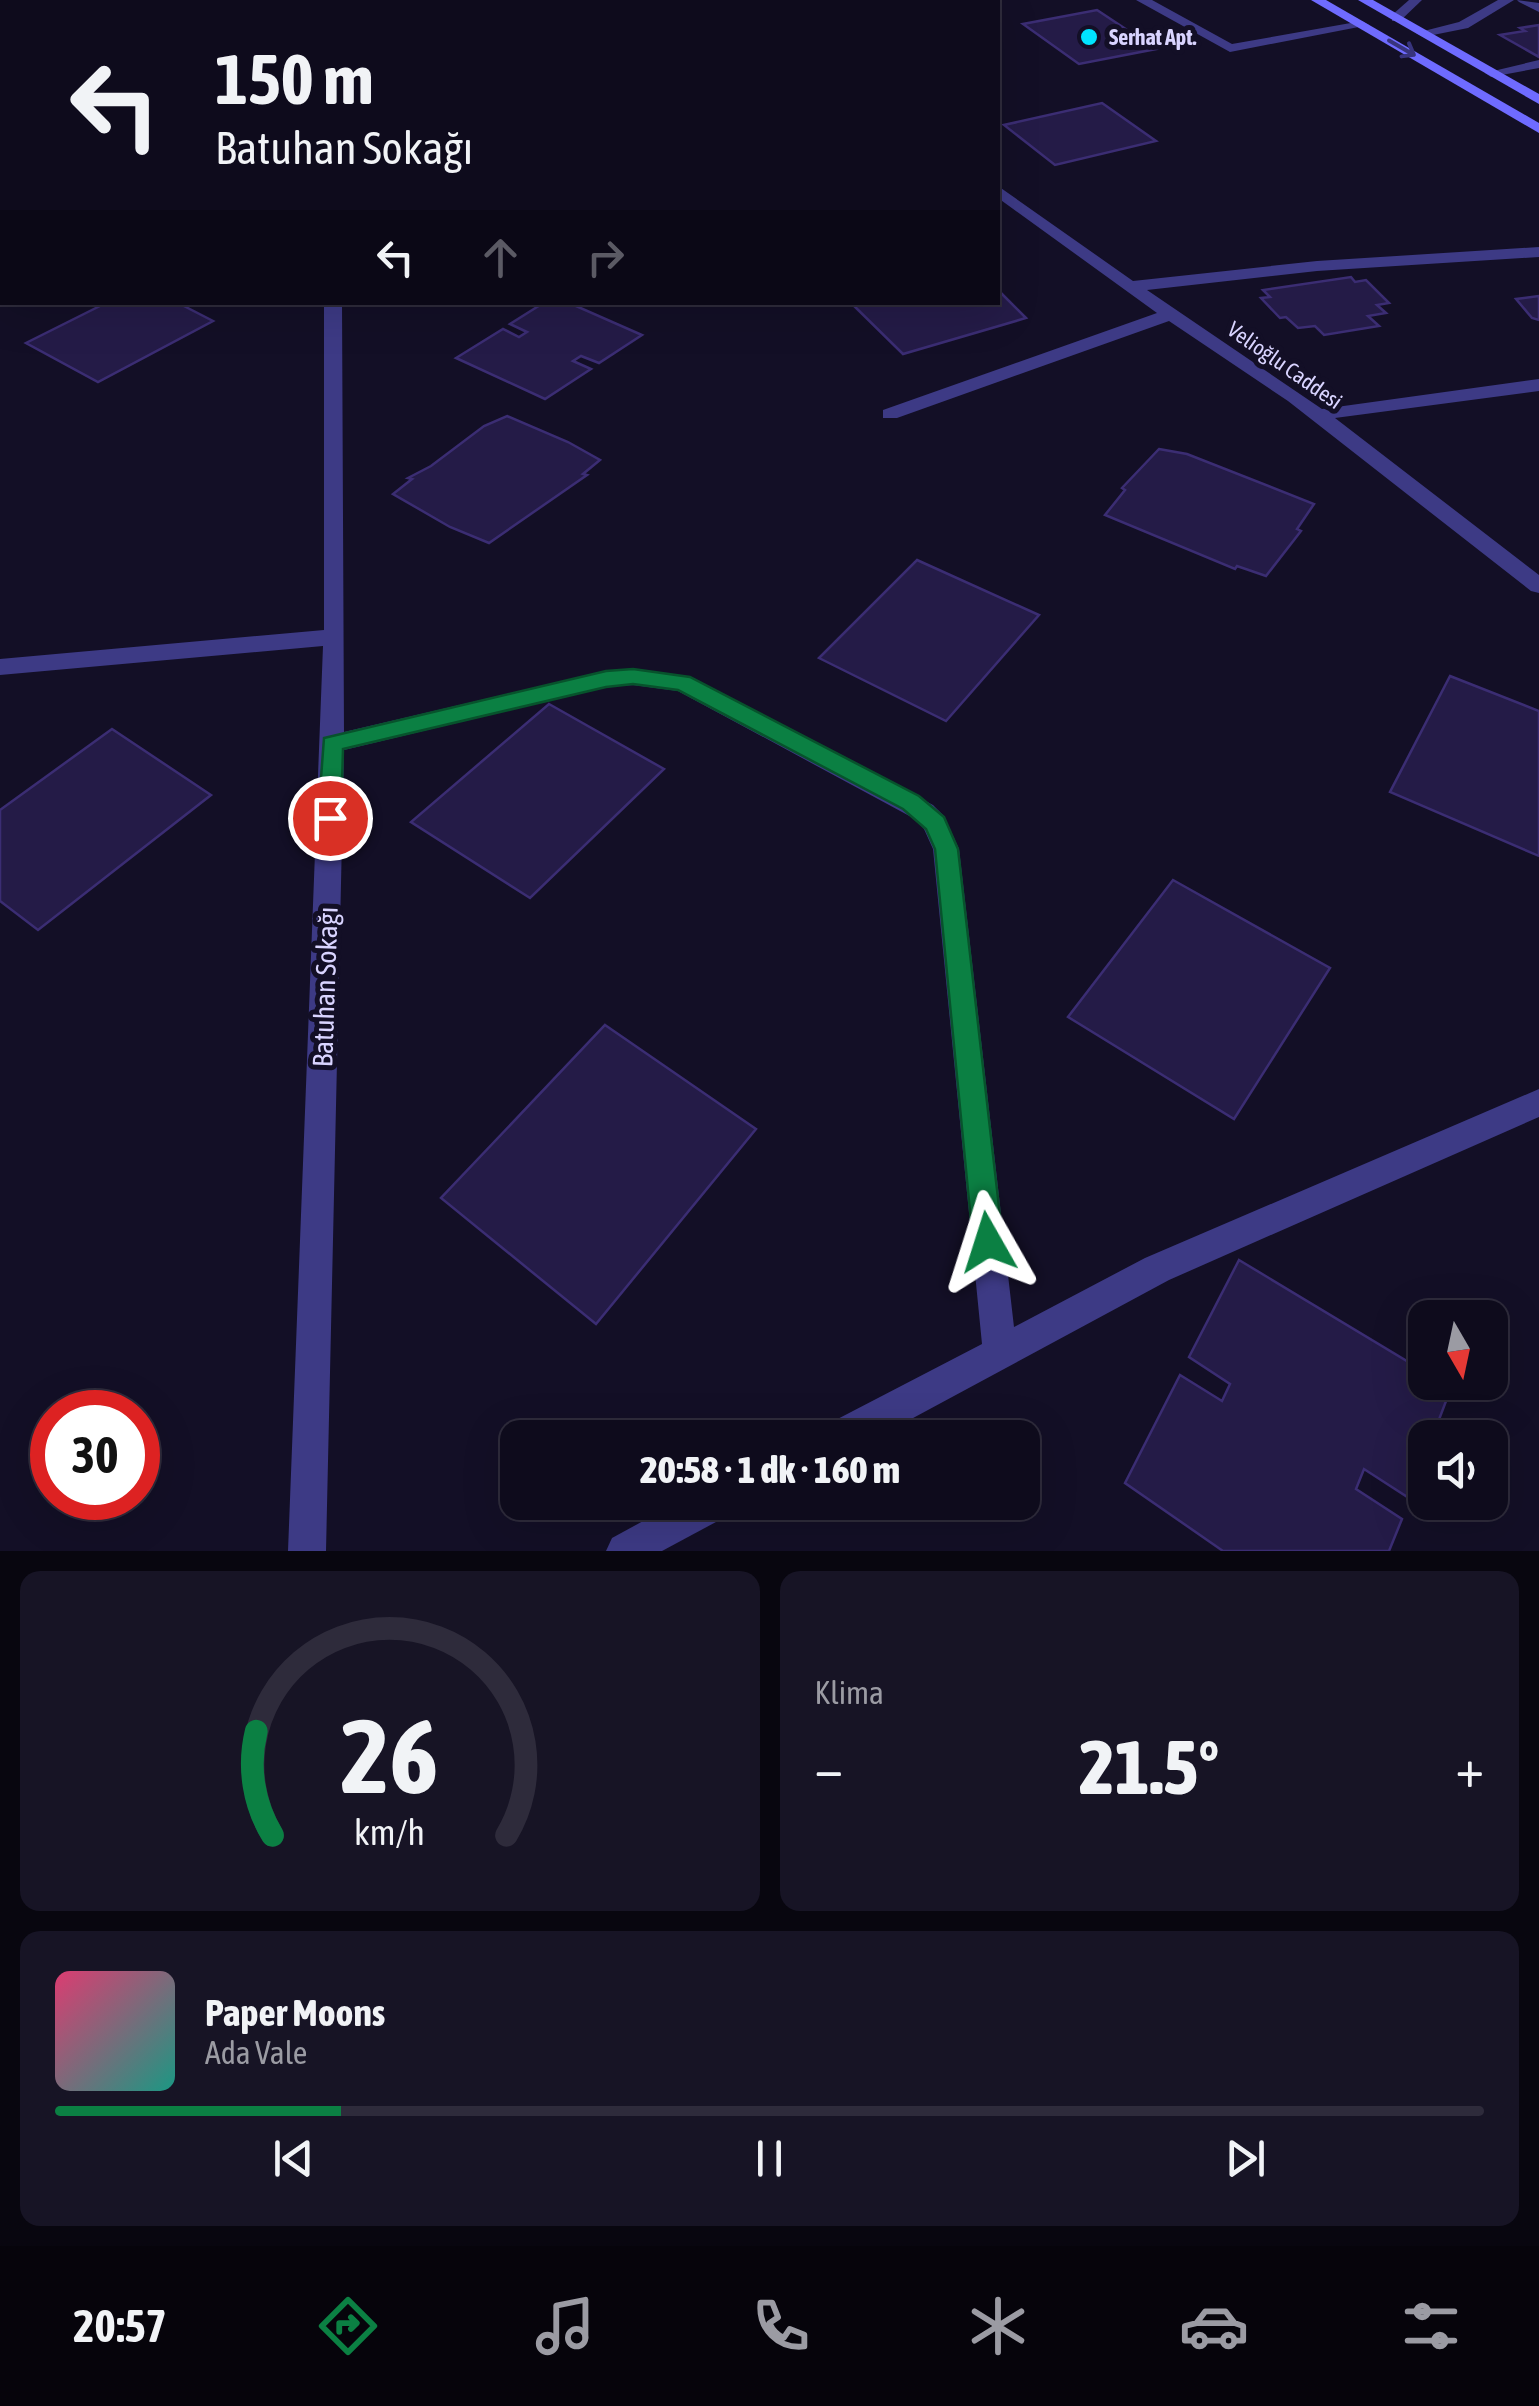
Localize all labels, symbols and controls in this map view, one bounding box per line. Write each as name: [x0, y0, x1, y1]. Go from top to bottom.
place label: Serhat Apt.: [1109, 24, 1197, 50]
marker: Serhat Apt.: [1078, 26, 1100, 48]
text: 150 m: [215, 39, 374, 119]
one-way arrow: [1386, 39, 1416, 59]
icon: left: [50, 40, 180, 170]
text: Batuhan Sokağı: [215, 122, 473, 174]
icon: left: [368, 230, 423, 285]
icon: ahead: [473, 230, 528, 285]
icon: right: [578, 230, 633, 285]
street label: Velioğlu Caddesi: [1223, 316, 1347, 414]
pin: [288, 776, 373, 861]
icon: arrive: [303, 791, 358, 846]
street label: Batuhan Sokağı: [306, 906, 344, 1068]
position arrow: [936, 1190, 1040, 1294]
north arrow: [1408, 1300, 1508, 1400]
map controls: [1408, 1300, 1508, 1520]
speed limit sign: 30: [30, 1390, 160, 1520]
button: sound: [1408, 1420, 1508, 1520]
text: 20:58 · 1 dk · 160 m: [640, 1448, 900, 1491]
text: Klima: [815, 1674, 884, 1711]
text: 26: [341, 1696, 439, 1815]
text: 21.5°: [1079, 1724, 1219, 1810]
text: −: [815, 1736, 843, 1799]
text: +: [1455, 1736, 1484, 1799]
text: km/h: [354, 1812, 425, 1853]
text: Paper Moons: [205, 1991, 385, 2034]
text: Ada Vale: [205, 2034, 307, 2071]
icon: previous: [266, 2131, 321, 2186]
icon: pause: [742, 2131, 797, 2186]
icon: next: [1218, 2131, 1273, 2186]
icon: directions: [313, 2291, 383, 2361]
icon: music: [530, 2291, 600, 2361]
icon: phone: [746, 2291, 816, 2361]
icon: climate: [963, 2291, 1033, 2361]
icon: car: [1179, 2291, 1249, 2361]
icon: filters: [1396, 2291, 1466, 2361]
text: 20:57: [73, 2300, 167, 2352]

